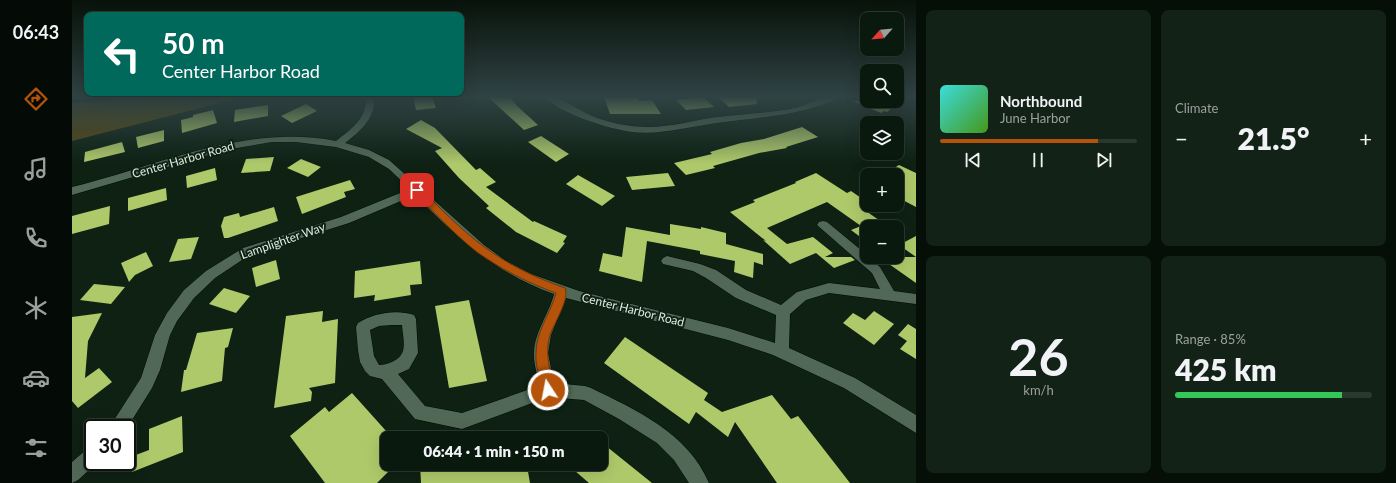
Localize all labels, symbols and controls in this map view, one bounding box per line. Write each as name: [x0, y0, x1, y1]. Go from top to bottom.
north arrow: [860, 12, 904, 56]
map controls: [860, 12, 904, 264]
text: 06:43: [13, 21, 59, 43]
text: 50 m: [162, 26, 225, 60]
icon: left: [96, 28, 148, 80]
text: Center Harbor Road: [162, 60, 320, 82]
button: search: [860, 64, 904, 108]
icon: directions: [22, 85, 50, 113]
text: Northbound: [1000, 92, 1082, 110]
text: Climate: [1175, 100, 1218, 116]
text: June Harbor: [1000, 110, 1070, 126]
button: layers: [860, 116, 904, 160]
text: 21.5°: [1238, 120, 1309, 156]
text: −: [1175, 125, 1188, 152]
text: +: [1359, 125, 1372, 152]
street label: Center Harbor Road: [130, 138, 236, 181]
icon: previous: [962, 149, 984, 171]
icon: pause: [1027, 149, 1049, 171]
icon: next: [1093, 149, 1115, 171]
icon: music: [22, 155, 50, 183]
button: +: [860, 168, 904, 212]
pin: [400, 173, 434, 207]
icon: arrive: [406, 179, 428, 201]
street label: Lamplighter Way: [238, 219, 328, 262]
button: −: [860, 220, 904, 264]
icon: phone: [22, 224, 50, 252]
street label: Center Harbor Road: [580, 290, 686, 330]
icon: climate: [22, 294, 50, 322]
text: 26: [1008, 325, 1069, 387]
text: Range · 85%: [1175, 331, 1246, 347]
text: 425 km: [1175, 351, 1276, 387]
icon: car: [22, 364, 50, 392]
position arrow: [527, 369, 569, 411]
text: km/h: [1023, 382, 1054, 398]
speed limit sign: 30: [84, 419, 136, 471]
icon: filters: [22, 434, 50, 462]
text: 06:44 · 1 min · 150 m: [423, 442, 565, 460]

